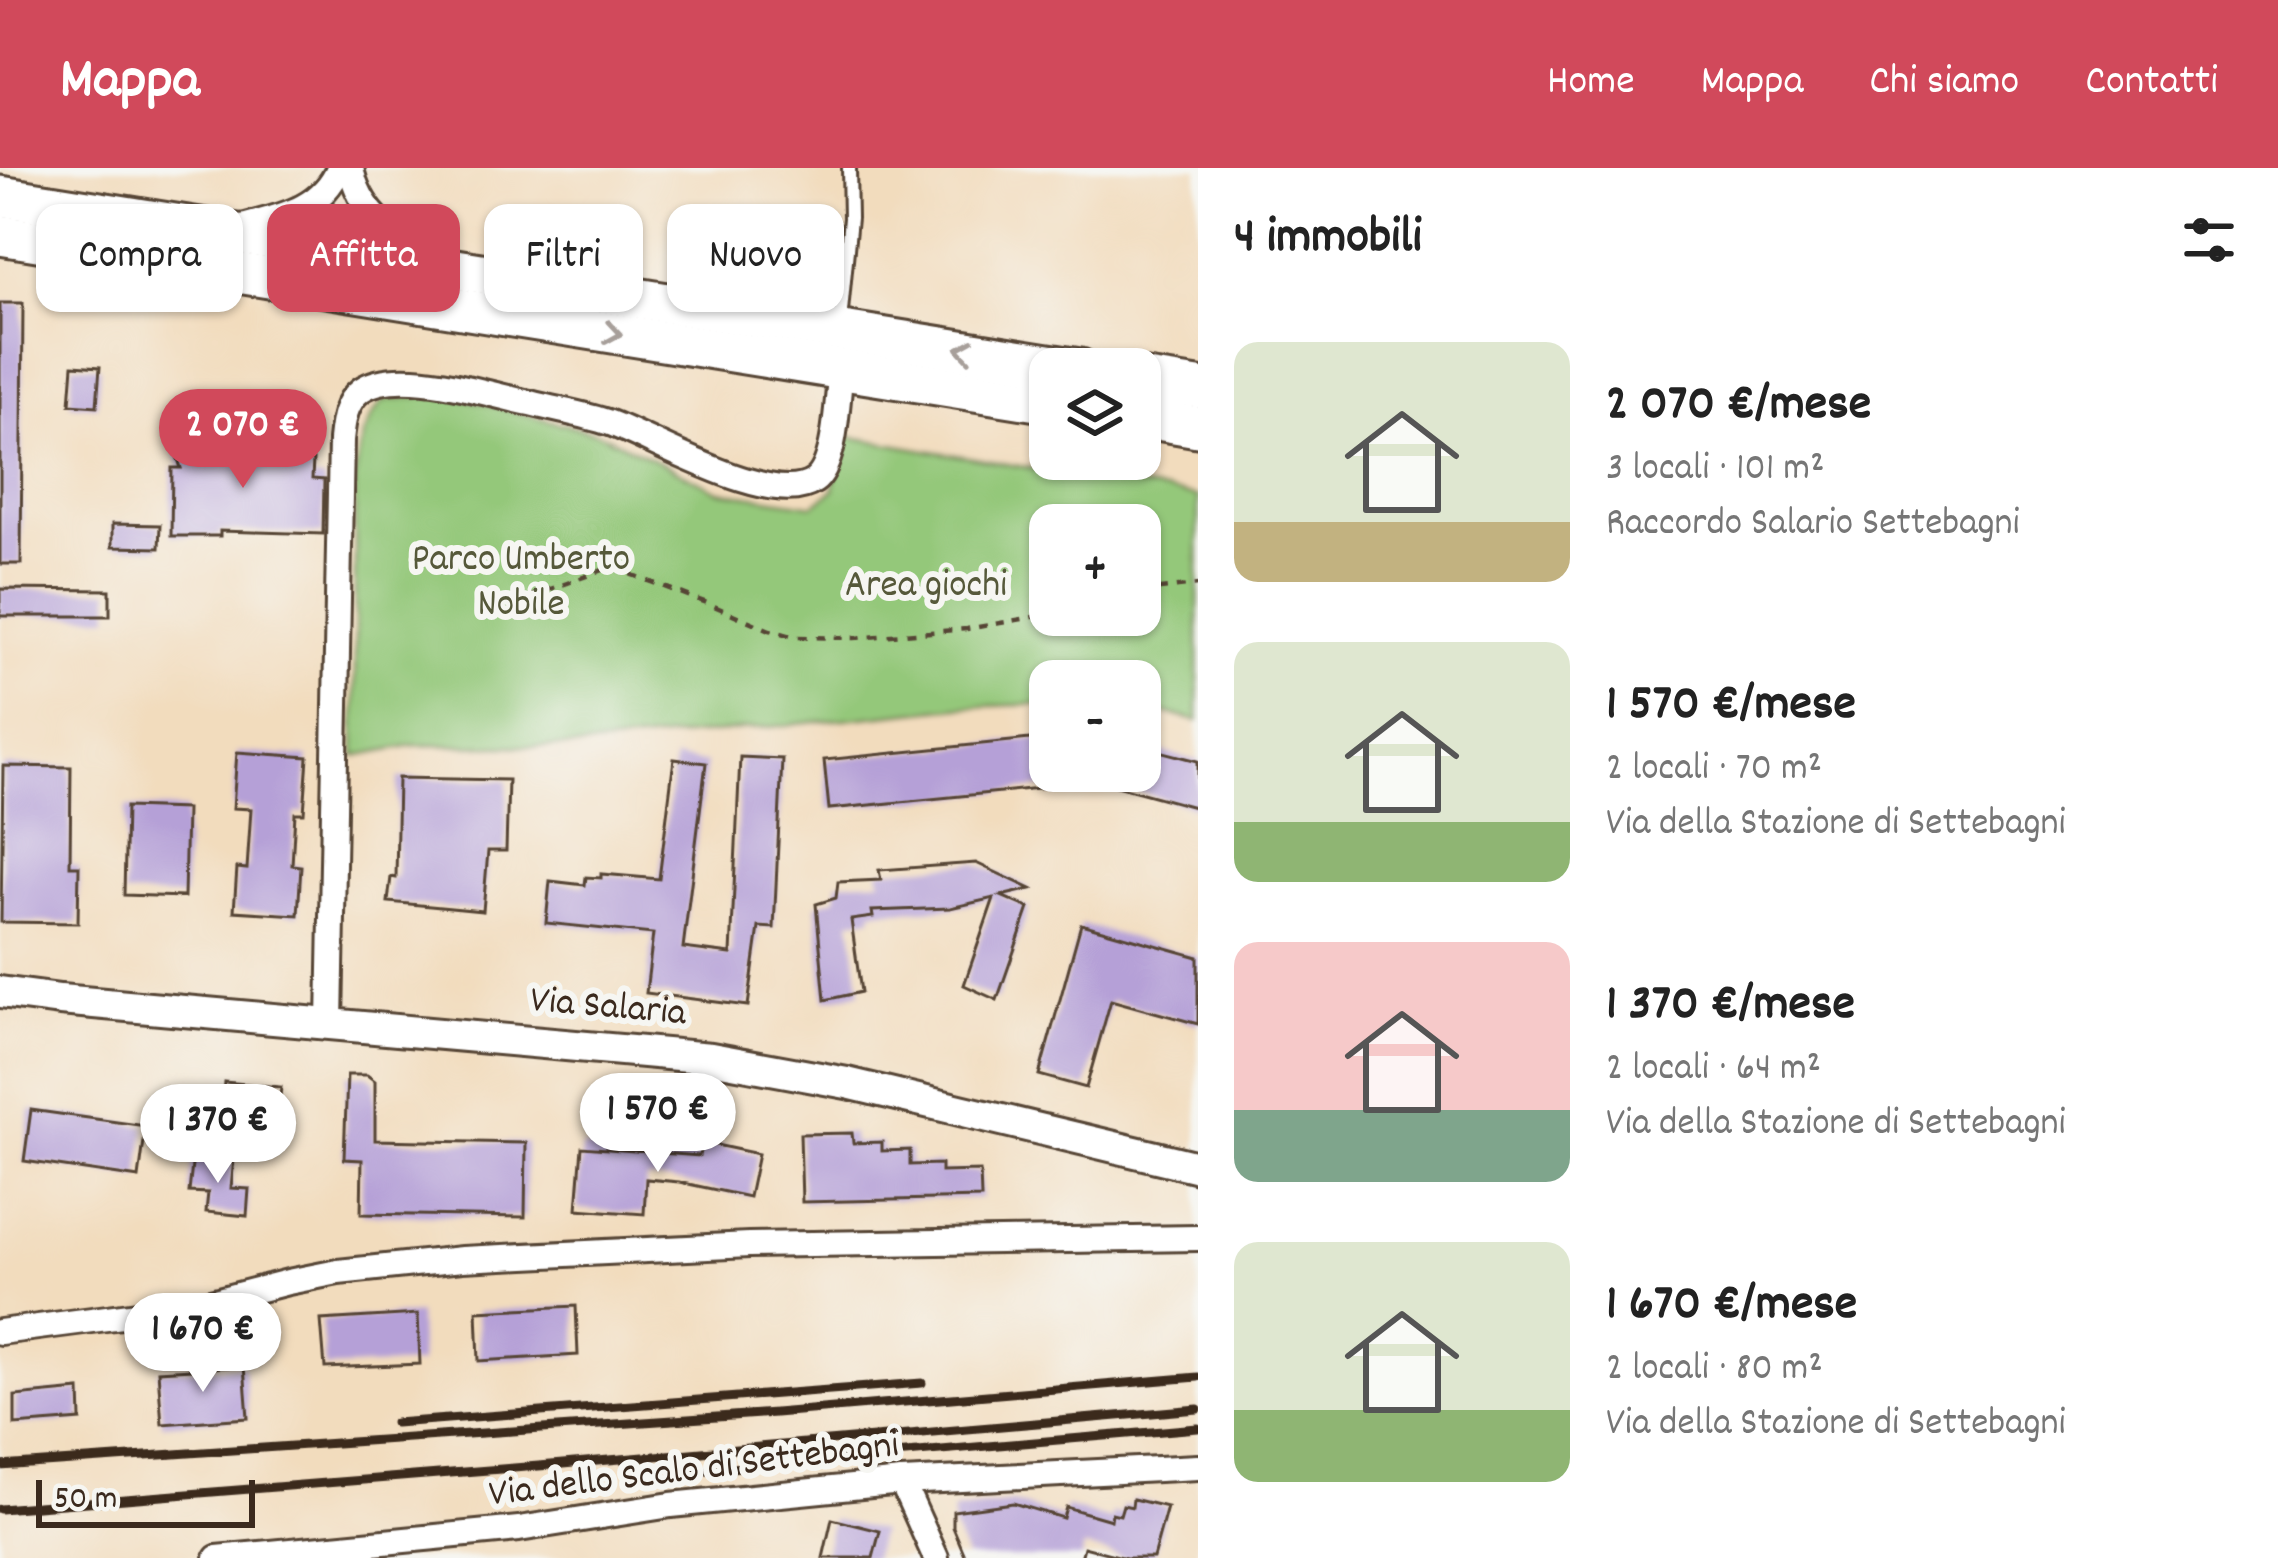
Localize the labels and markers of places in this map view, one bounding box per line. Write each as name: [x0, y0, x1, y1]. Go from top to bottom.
pin: 2 070 €: [132, 389, 354, 491]
pin: 1 570 €: [547, 1073, 769, 1175]
pin: 1 370 €: [107, 1084, 329, 1186]
pin: 1 670 €: [92, 1293, 314, 1395]

